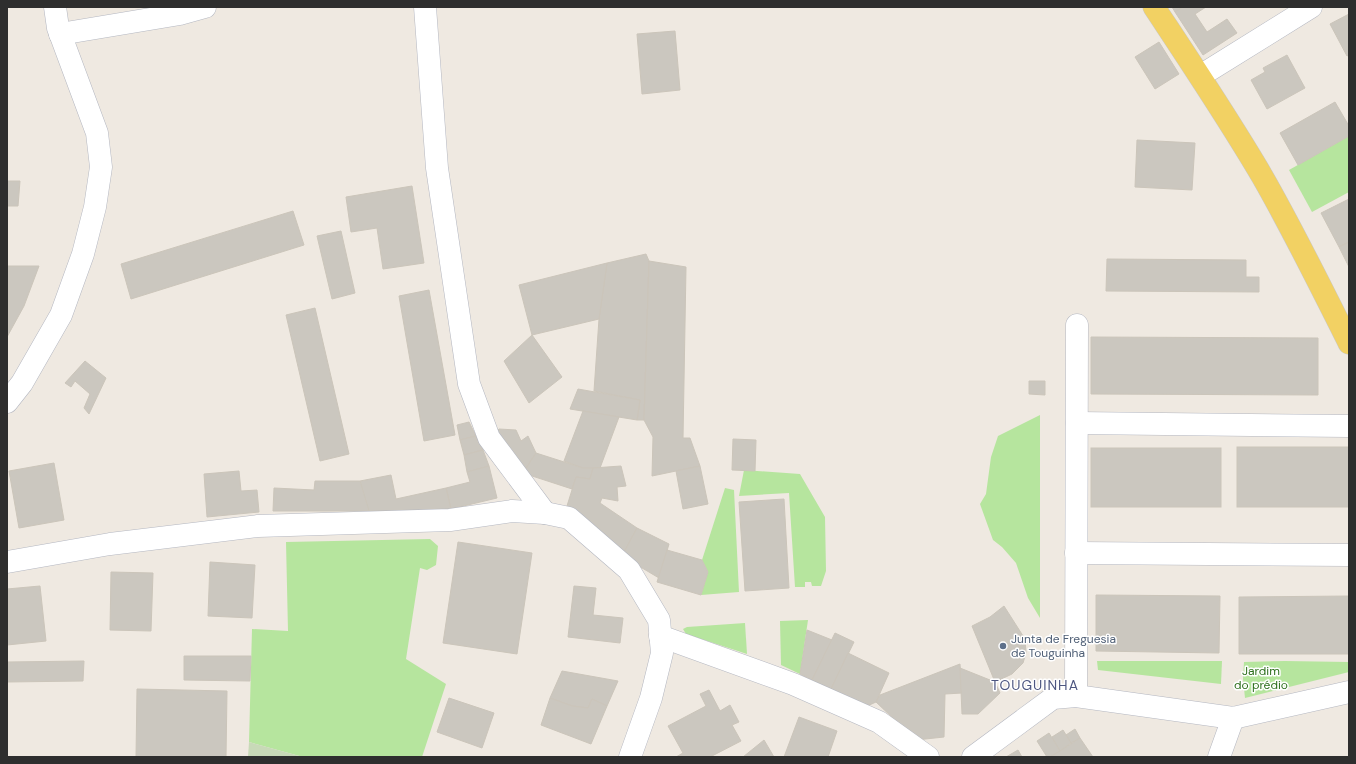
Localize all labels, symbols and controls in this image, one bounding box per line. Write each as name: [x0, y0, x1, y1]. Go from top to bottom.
place label: Junta de Freguesia de Touguinha: [1011, 631, 1116, 661]
marker: Junta de Freguesia de Touguinha: [998, 641, 1008, 651]
park label: Jardim do prédio: [1234, 663, 1288, 693]
district label: TOUGUINHA: [991, 676, 1079, 694]

